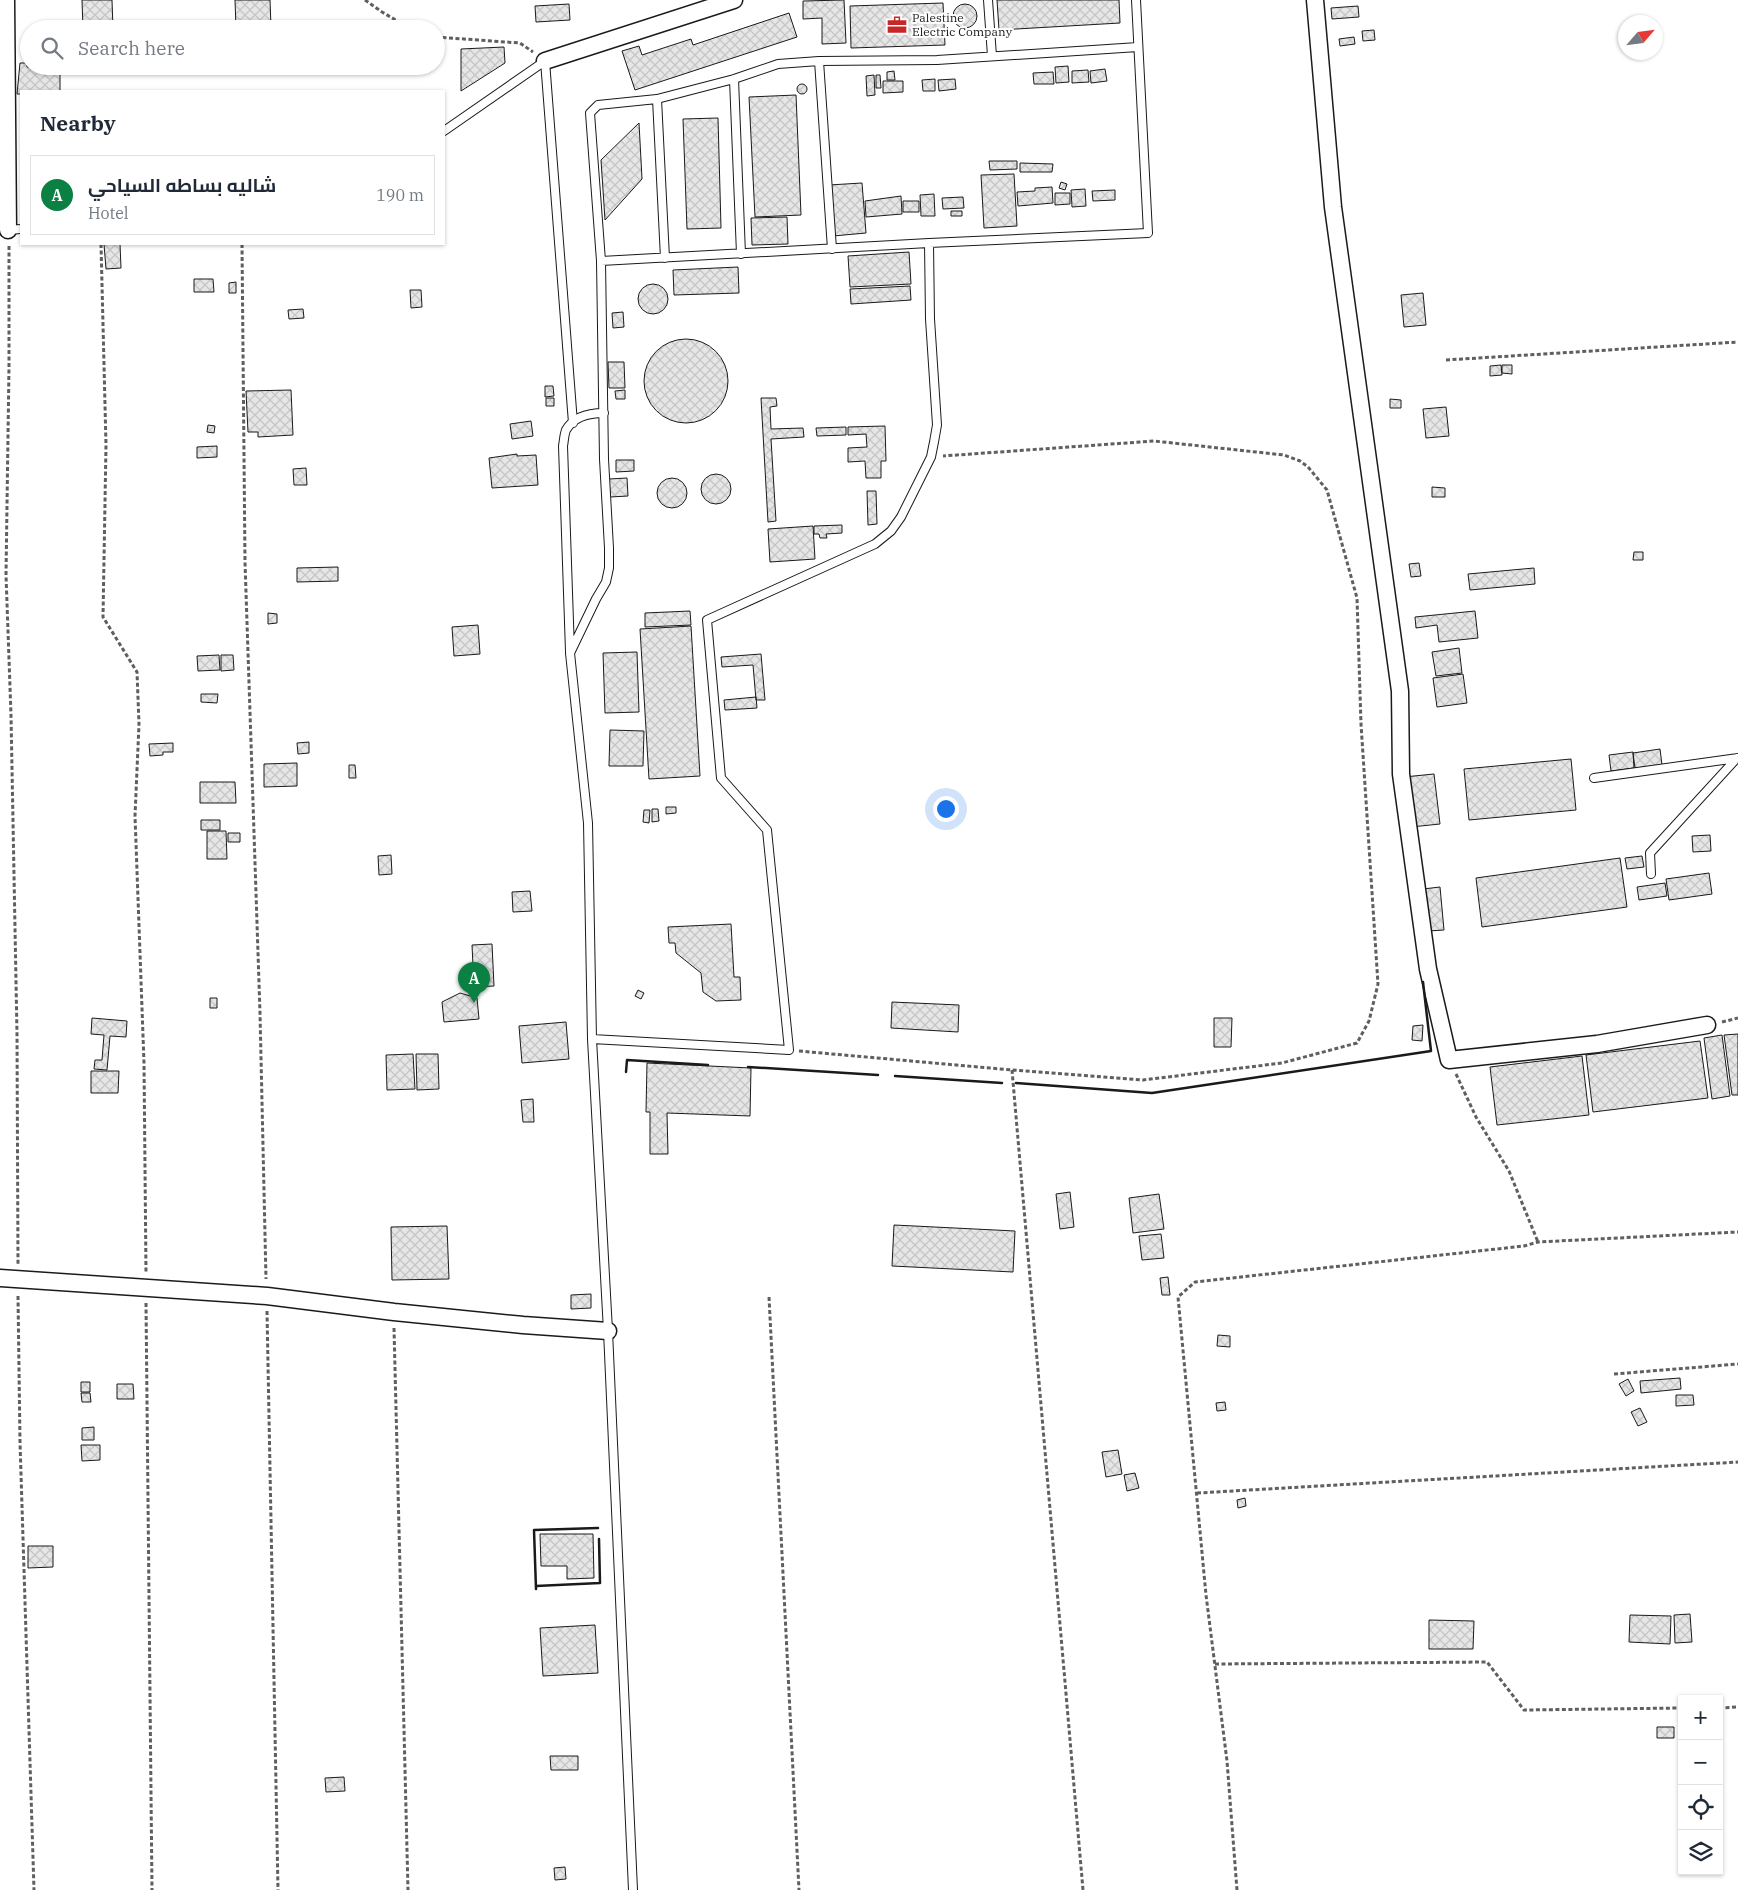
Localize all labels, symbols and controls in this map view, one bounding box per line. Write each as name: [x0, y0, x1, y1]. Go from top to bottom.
place label: Palestine Electric Company: [912, 10, 1013, 39]
office icon: Palestine Electric Company: [886, 14, 908, 36]
north arrow: [1618, 15, 1663, 60]
search box: [20, 20, 445, 75]
icon: search: [38, 34, 66, 62]
text: Search here: [78, 36, 185, 60]
text: Nearby: [40, 109, 116, 137]
text: شاليه بساطه السياحي: [88, 173, 276, 197]
text: A: [51, 185, 63, 205]
text: 190 m: [376, 185, 424, 205]
text: Hotel: [88, 203, 129, 223]
your location: [933, 796, 959, 822]
pin: A: [458, 962, 490, 1003]
map controls: [1678, 1695, 1723, 1875]
button: +: [1678, 1695, 1723, 1740]
button: −: [1678, 1740, 1723, 1785]
button: locate: [1678, 1785, 1723, 1830]
button: layers: [1678, 1830, 1723, 1875]

